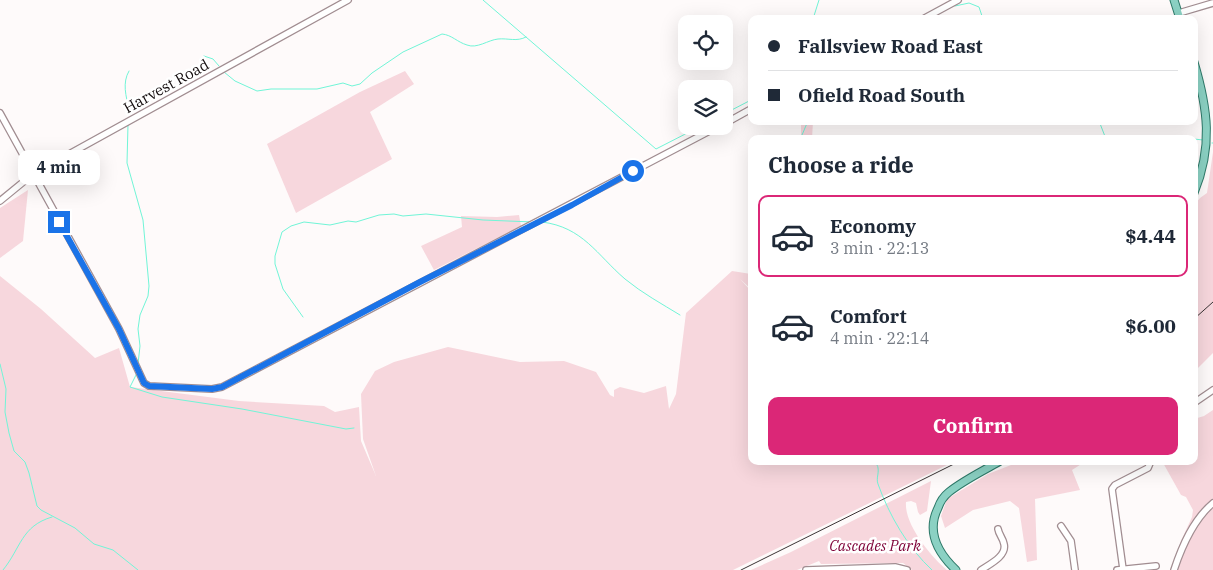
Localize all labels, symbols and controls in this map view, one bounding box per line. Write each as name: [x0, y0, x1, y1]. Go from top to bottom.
map controls: [678, 15, 733, 135]
button: locate: [678, 15, 733, 70]
text: Fallsview Road East: [798, 34, 983, 58]
street label: Harvest Road: [120, 55, 212, 117]
button: layers: [678, 80, 733, 135]
text: Ofield Road South: [798, 83, 965, 107]
callout: 4 min: [18, 150, 100, 184]
text: Choose a ride: [768, 150, 914, 179]
text: 4 min: [37, 157, 81, 177]
route start: [622, 160, 644, 182]
route end: [48, 211, 70, 233]
icon: car: [770, 214, 815, 259]
text: Economy: [830, 214, 916, 238]
text: $4.44: [1125, 224, 1176, 248]
text: 3 min · 22:13: [830, 238, 929, 258]
icon: car: [770, 304, 815, 349]
text: Comfort: [830, 304, 907, 328]
text: $6.00: [1125, 314, 1176, 338]
text: 4 min · 22:14: [830, 328, 929, 348]
button: Confirm: [768, 397, 1178, 455]
park label: Cascades Park: [829, 536, 921, 555]

